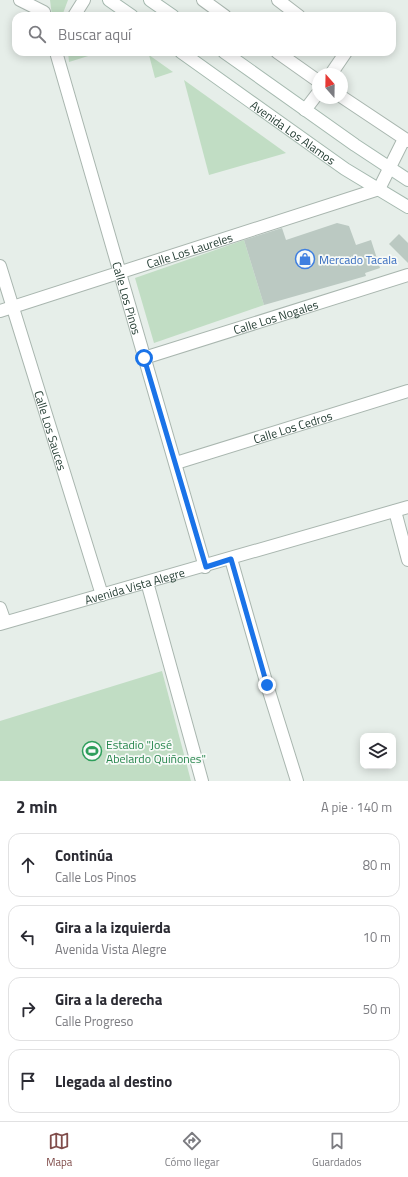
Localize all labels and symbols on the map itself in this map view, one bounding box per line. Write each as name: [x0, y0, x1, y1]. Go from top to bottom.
north arrow: [312, 68, 348, 104]
street label: Avenida Los Alamos: [247, 95, 340, 169]
street label: Calle Los Laureles: [144, 227, 235, 273]
shop icon: Mercado Tacala: [294, 248, 316, 270]
place label: Mercado Tacala: [319, 250, 397, 269]
street label: Calle Los Pinos: [108, 259, 147, 337]
street label: Calle Los Nogales: [231, 294, 321, 339]
route start: [135, 349, 153, 367]
street label: Calle Los Sauces: [30, 388, 72, 473]
street label: Calle Los Cedros: [251, 406, 335, 448]
street label: Avenida Vista Alegre: [82, 562, 187, 609]
route end: [258, 676, 276, 694]
place label: Estadio "José Abelardo Quiñones": [106, 735, 206, 768]
sports icon: Estadio "José Abelardo Quiñones": [81, 740, 103, 762]

